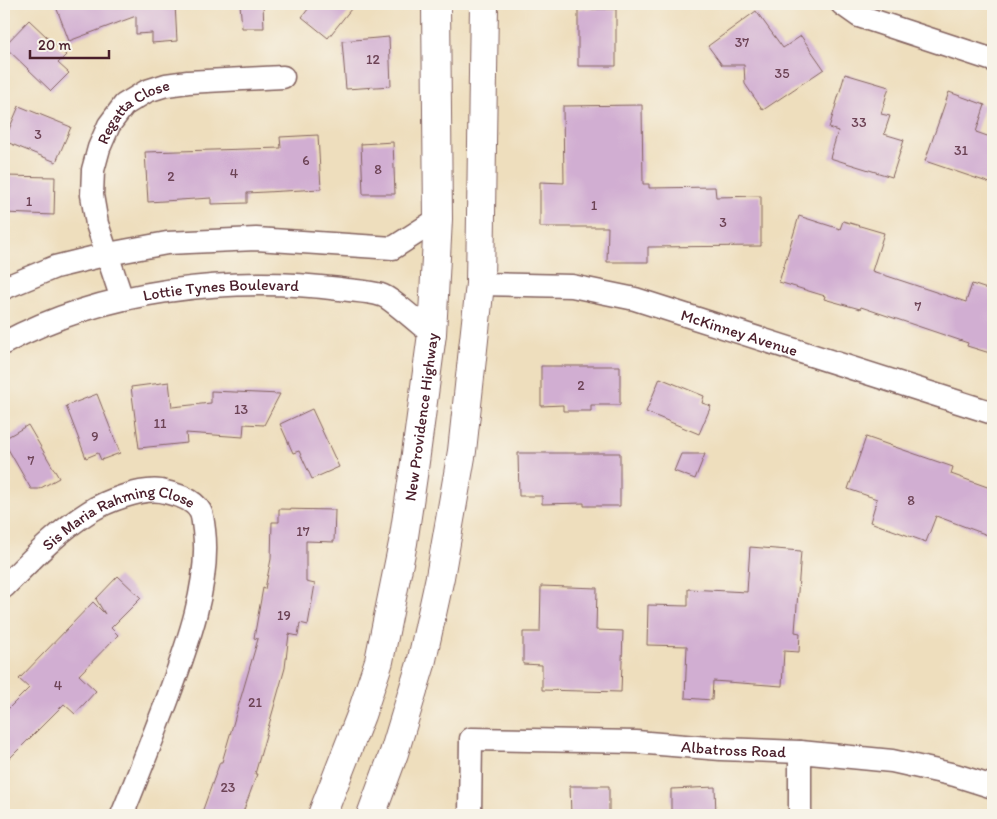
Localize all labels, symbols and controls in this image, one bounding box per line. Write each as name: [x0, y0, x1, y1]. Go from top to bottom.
scale bar: [30, 28, 109, 60]
house number: 37: [735, 34, 749, 51]
text: 20 m: [38, 36, 72, 54]
house number: 12: [366, 51, 381, 68]
house number: 35: [775, 65, 789, 82]
street label: Regatta Close: [92, 75, 172, 147]
house number: 33: [851, 114, 867, 131]
house number: 3: [34, 126, 42, 143]
house number: 31: [954, 142, 969, 159]
house number: 6: [302, 152, 310, 169]
house number: 8: [374, 161, 382, 178]
house number: 4: [230, 165, 239, 182]
house number: 2: [167, 168, 175, 185]
house number: 1: [26, 193, 33, 210]
house number: 1: [591, 197, 598, 214]
house number: 3: [719, 214, 727, 231]
street label: Lottie Tynes Boulevard: [141, 275, 300, 304]
house number: 7: [915, 298, 922, 315]
street label: McKinney Avenue: [679, 305, 800, 360]
street label: New Providence Highway: [400, 331, 442, 502]
house number: 2: [577, 377, 585, 394]
house number: 13: [234, 401, 248, 418]
house number: 11: [154, 415, 167, 432]
house number: 9: [91, 428, 99, 445]
house number: 7: [28, 452, 35, 469]
street label: Sis Maria Rahming Close: [38, 481, 199, 554]
house number: 8: [907, 492, 915, 509]
house number: 17: [296, 523, 310, 540]
house number: 19: [277, 607, 291, 624]
house number: 4: [54, 677, 63, 694]
house number: 21: [248, 694, 262, 711]
street label: Albatross Road: [681, 736, 787, 761]
house number: 23: [221, 779, 236, 796]

